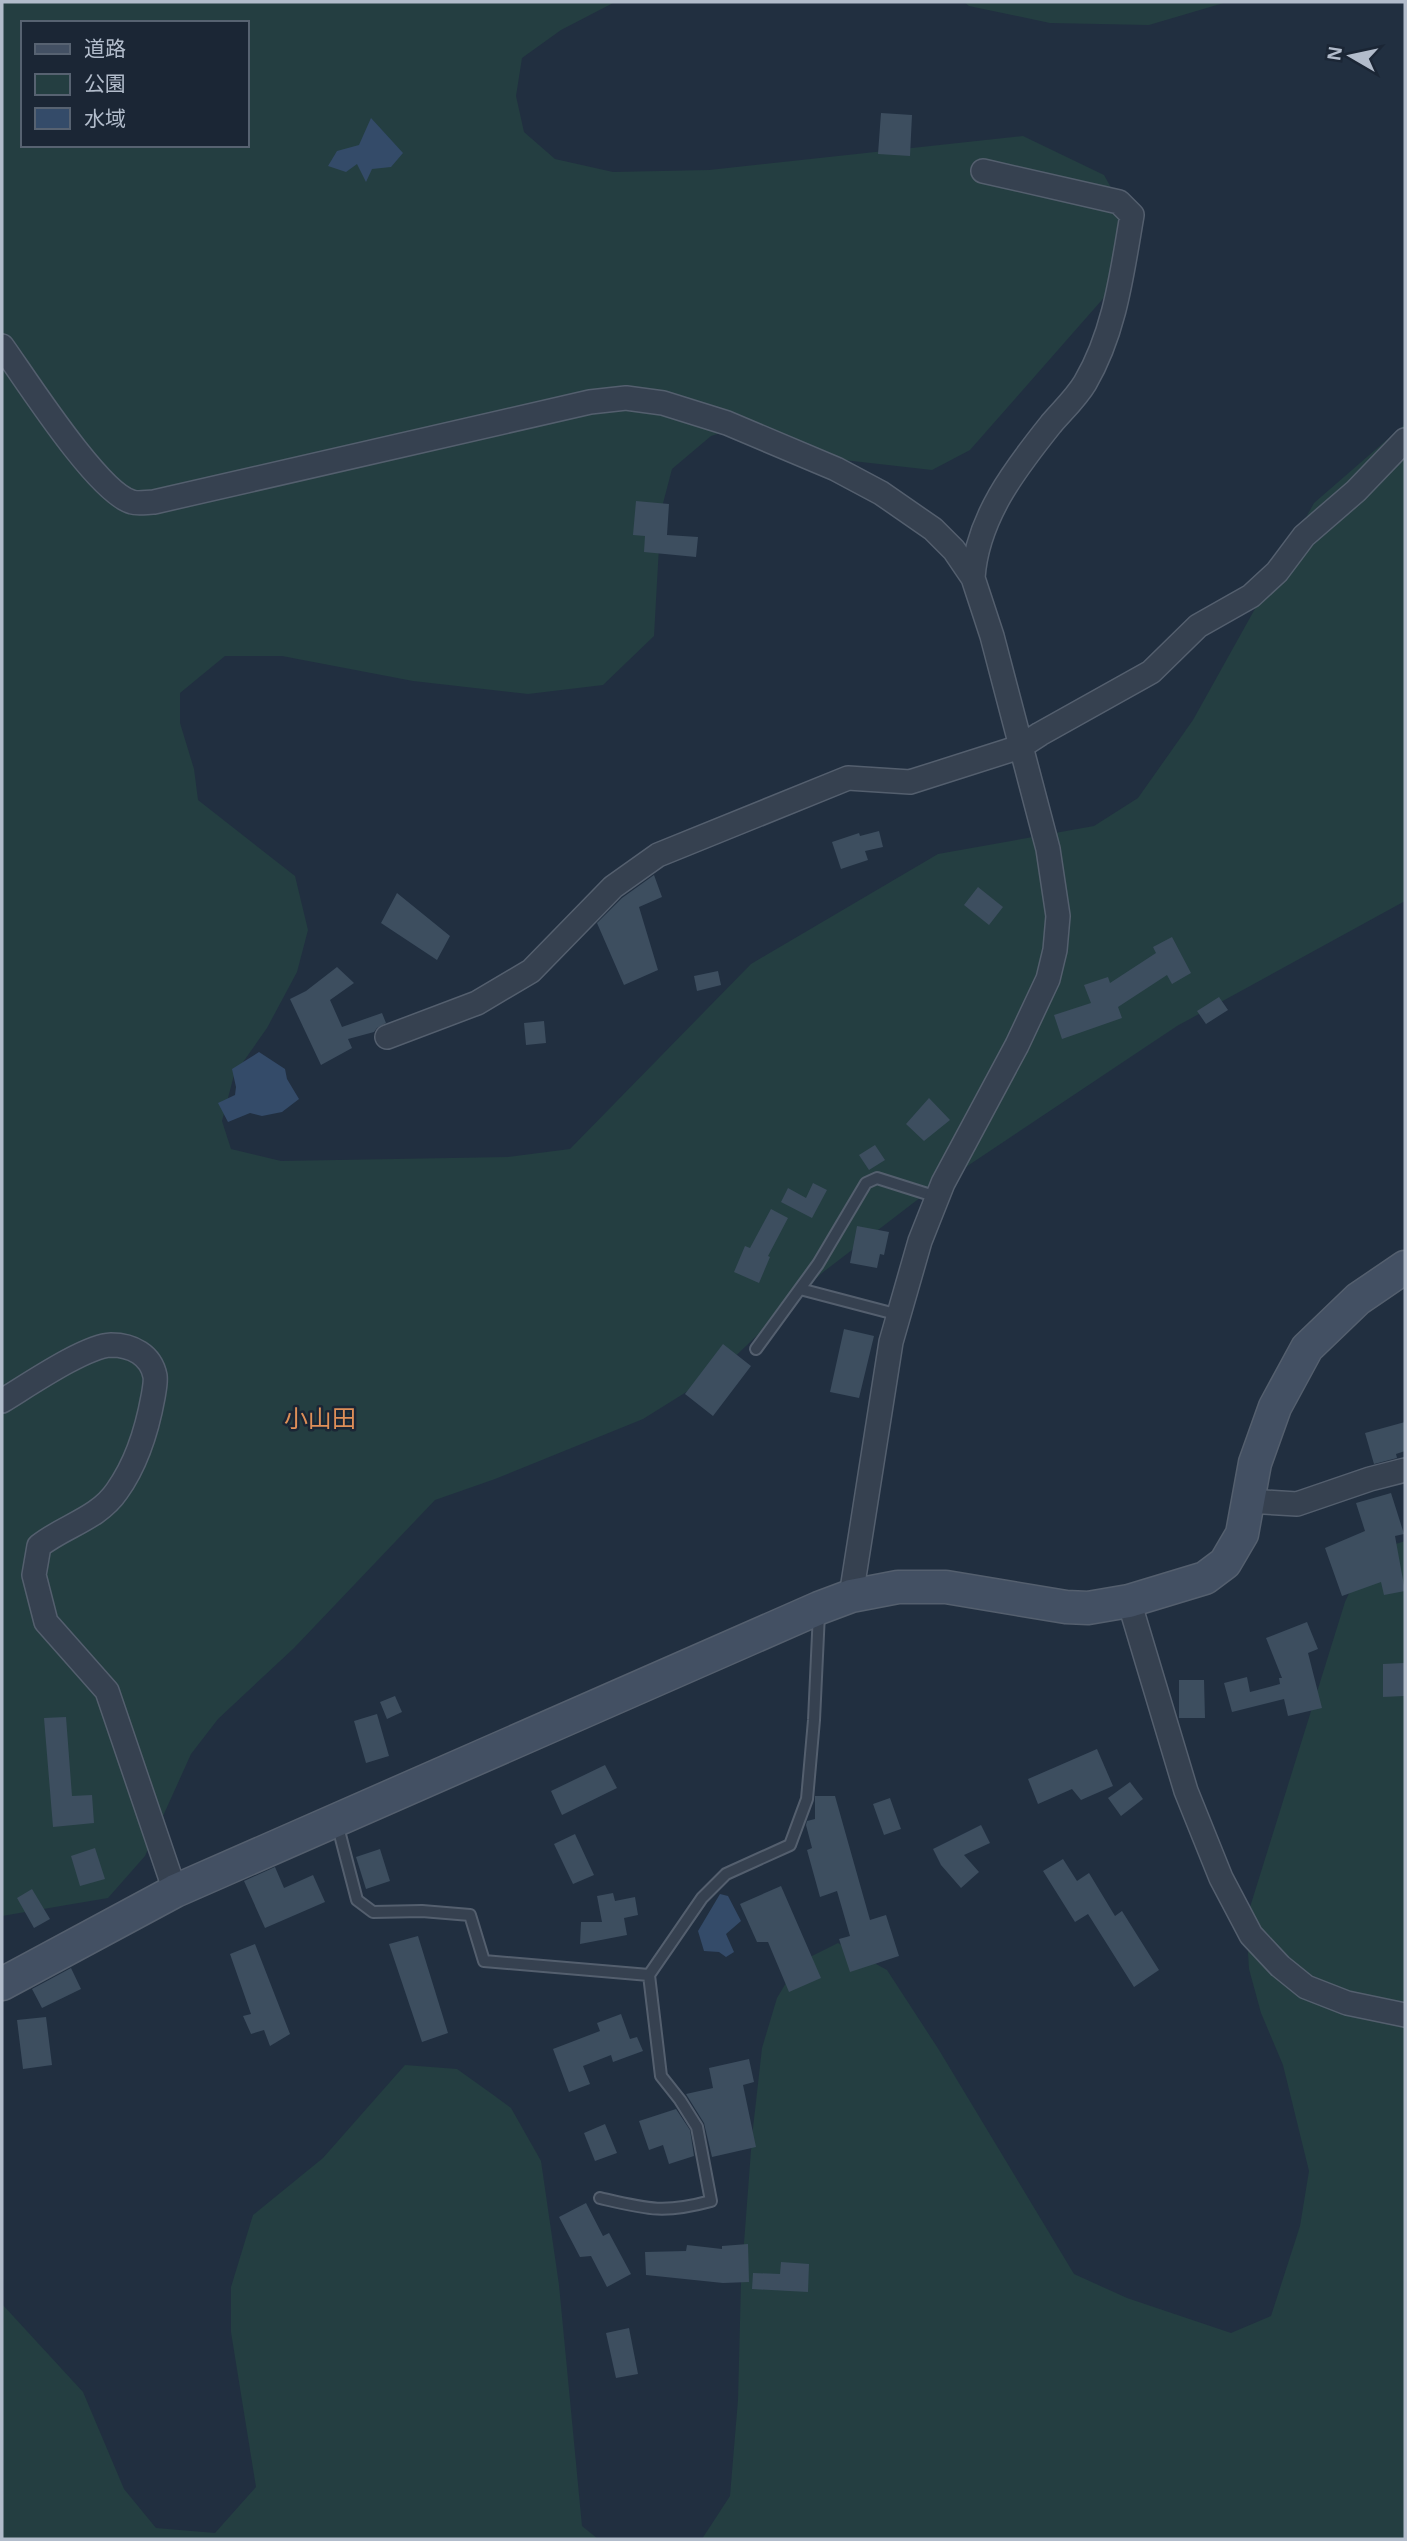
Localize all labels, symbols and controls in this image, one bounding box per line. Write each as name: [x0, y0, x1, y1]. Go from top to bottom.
legend: [21, 21, 248, 147]
north arrow: [1316, 21, 1386, 91]
text: 道路: [84, 37, 126, 60]
text: N: [1323, 45, 1346, 62]
text: 公園: [84, 72, 126, 95]
text: 水域: [84, 107, 126, 130]
district label: 小山田: [284, 1405, 356, 1432]

